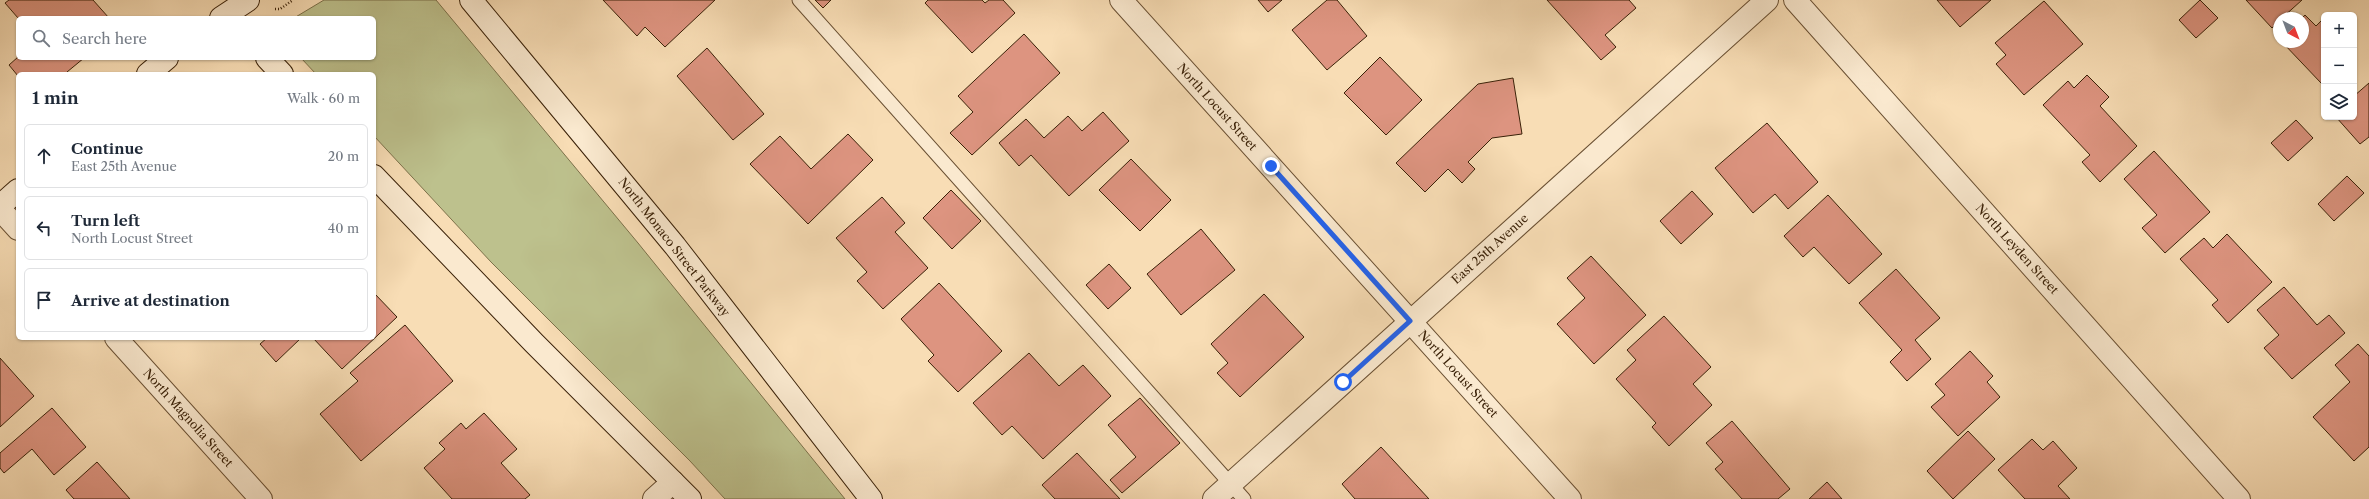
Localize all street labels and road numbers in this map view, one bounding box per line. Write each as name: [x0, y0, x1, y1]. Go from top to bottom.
street label: North Locust Street: [1174, 60, 1261, 154]
street label: North Monaco Street Parkway: [615, 174, 733, 319]
street label: North Leyden Street: [1973, 200, 2062, 297]
street label: East 25th Avenue: [1448, 210, 1531, 287]
street label: North Locust Street: [1415, 327, 1502, 421]
street label: North Magnolia Street: [140, 365, 237, 470]

